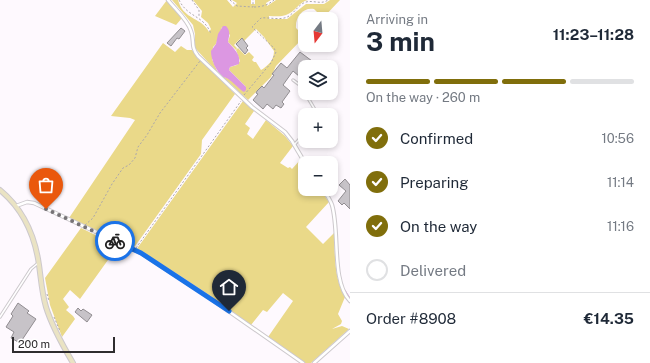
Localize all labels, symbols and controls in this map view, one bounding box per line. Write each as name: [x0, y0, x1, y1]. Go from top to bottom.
north arrow: [298, 12, 338, 52]
map controls: [298, 12, 338, 196]
text: Arriving in: [366, 12, 428, 27]
text: 3 min: [366, 26, 435, 57]
text: 11:23–11:28: [553, 26, 634, 43]
button: layers: [298, 60, 338, 100]
text: On the way · 260 m: [366, 90, 480, 105]
button: +: [298, 108, 338, 148]
icon: check: [366, 127, 388, 149]
text: Confirmed: [400, 130, 473, 147]
text: 10:56: [601, 131, 634, 146]
button: −: [298, 156, 338, 196]
pin: [29, 168, 63, 209]
icon: check: [366, 171, 388, 193]
icon: bag: [35, 174, 57, 196]
text: Preparing: [400, 174, 469, 191]
text: 11:14: [607, 175, 634, 190]
icon: check: [366, 215, 388, 237]
text: On the way: [400, 218, 477, 235]
text: 11:16: [607, 219, 634, 234]
courier: [95, 221, 135, 261]
icon: bike: [104, 230, 126, 252]
text: Delivered: [400, 262, 466, 279]
pin: [212, 270, 246, 311]
icon: home: [218, 276, 240, 298]
text: Order #8908: [366, 310, 456, 327]
text: €14.35: [584, 310, 634, 327]
scale bar: [12, 335, 115, 354]
text: 200 m: [18, 338, 50, 350]

